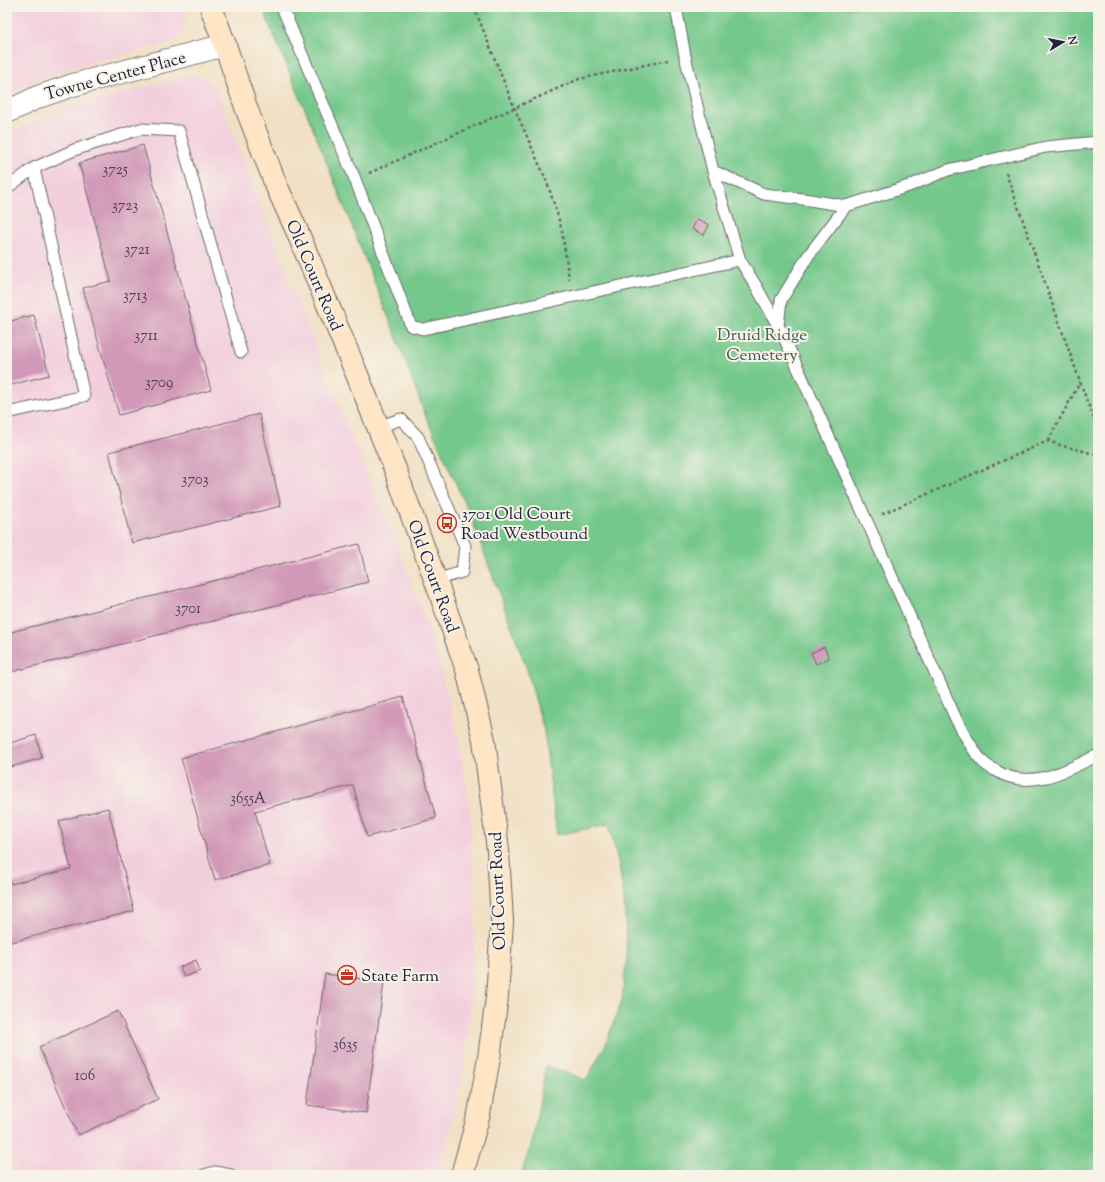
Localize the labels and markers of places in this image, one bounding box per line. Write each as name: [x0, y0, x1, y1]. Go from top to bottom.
place label: 3701 Old Court Road Westbound: [461, 503, 589, 547]
bus stop icon: 3701 Old Court Road Westbound: [436, 512, 458, 534]
office icon: State Farm: [336, 964, 358, 986]
place label: State Farm: [361, 965, 439, 989]

